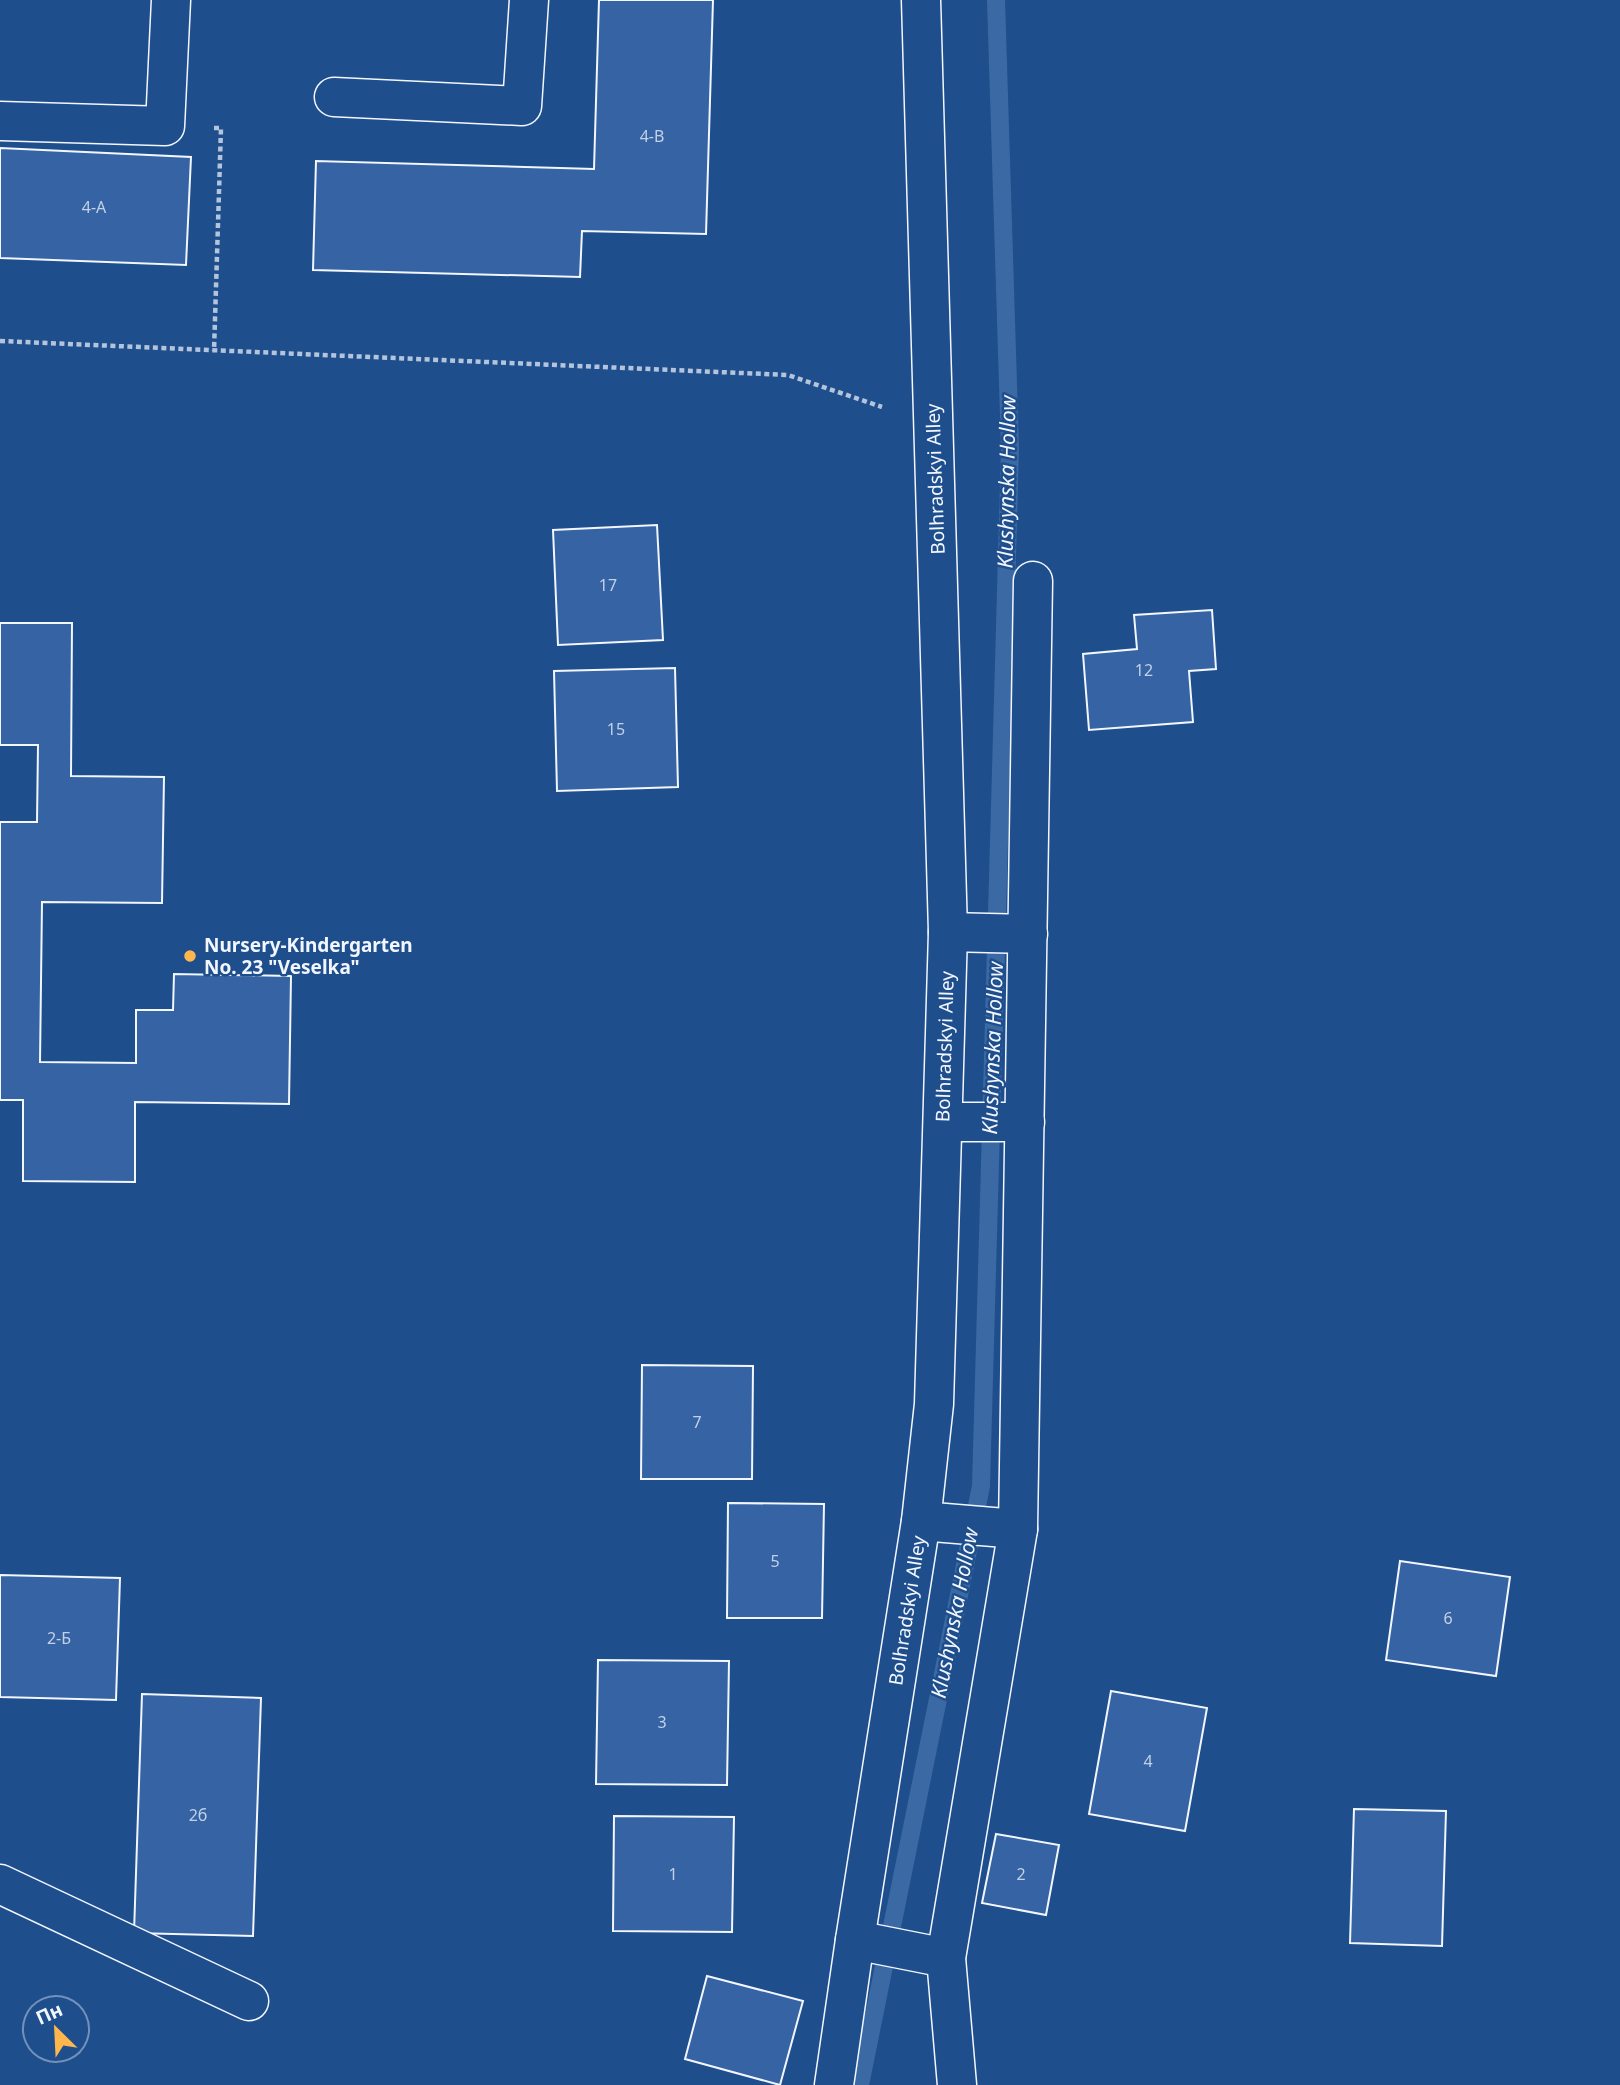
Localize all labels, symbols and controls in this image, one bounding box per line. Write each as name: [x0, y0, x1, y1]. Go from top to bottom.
house number: 4-В: [640, 125, 664, 147]
house number: 4-А: [82, 196, 107, 218]
water label: Klushynska Hollow: [990, 394, 1022, 569]
street label: Bolhradskyi Alley: [919, 403, 951, 555]
house number: 17: [599, 574, 617, 596]
house number: 12: [1135, 659, 1153, 681]
house number: 15: [607, 718, 625, 740]
place label: Nursery-Kindergarten No. 23 "Veselka": [204, 932, 413, 980]
marker: Nursery-Kindergarten No. 23 "Veselka": [182, 948, 198, 964]
water label: Klushynska Hollow: [975, 960, 1009, 1135]
street label: Bolhradskyi Alley: [929, 970, 960, 1123]
house number: 7: [692, 1411, 702, 1433]
water label: Klushynska Hollow: [924, 1524, 984, 1700]
street label: Bolhradskyi Alley: [882, 1534, 932, 1687]
house number: 5: [770, 1550, 780, 1572]
house number: 6: [1443, 1607, 1453, 1629]
house number: 2-Б: [47, 1627, 71, 1649]
house number: 3: [657, 1711, 667, 1733]
house number: 4: [1143, 1750, 1153, 1772]
house number: 2б: [189, 1804, 207, 1826]
house number: 1: [668, 1863, 678, 1885]
house number: 2: [1016, 1863, 1026, 1885]
north arrow: [21, 1994, 91, 2064]
text: Пн: [31, 1996, 67, 2031]

